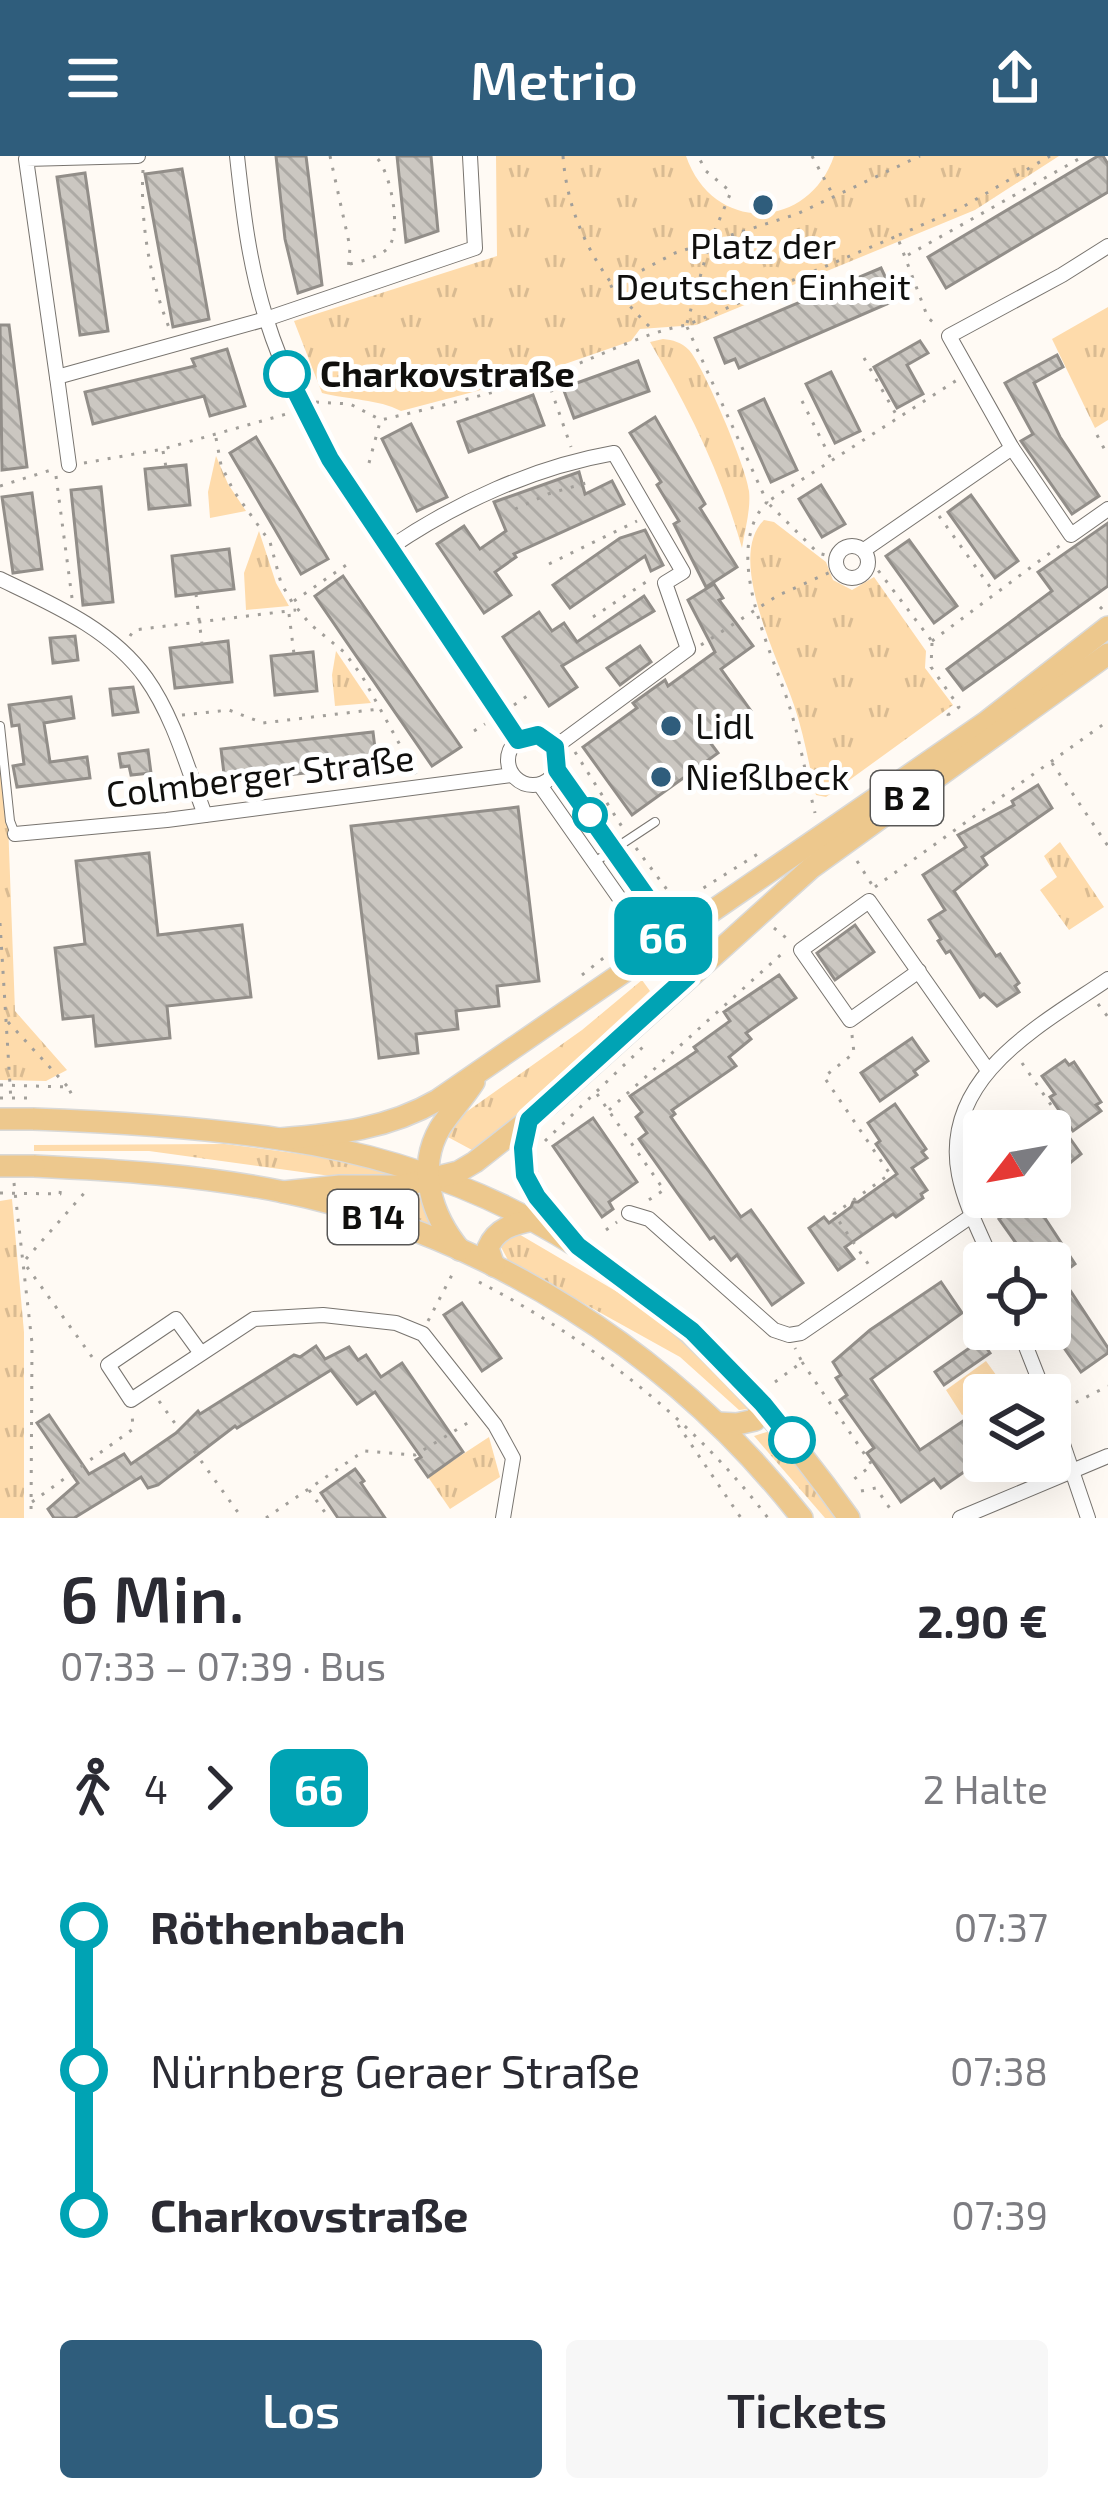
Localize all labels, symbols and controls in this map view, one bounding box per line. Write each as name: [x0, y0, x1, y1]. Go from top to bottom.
icon: menu: [60, 45, 126, 111]
icon: share: [982, 45, 1048, 111]
text: Metrio: [470, 46, 638, 111]
marker: Platz der Deutschen Einheit: [750, 192, 776, 218]
place label: Platz der Deutschen Einheit: [615, 223, 911, 307]
place label: Charkovstraße: [320, 351, 575, 394]
marker: Charkovstraße: [265, 352, 309, 396]
place label: Lidl: [695, 703, 754, 746]
marker: Lidl: [658, 713, 684, 739]
street label: Colmberger Straße: [103, 734, 416, 815]
place label: Nießlbeck: [685, 754, 849, 797]
marker: Nießlbeck: [648, 764, 674, 790]
road number: B 2: [871, 771, 943, 825]
unlabelled marker: [574, 799, 606, 831]
line badge: 66: [609, 897, 717, 975]
text: 66: [638, 911, 688, 961]
north arrow: [963, 1110, 1071, 1218]
map controls: [963, 1110, 1071, 1482]
road number: B 14: [328, 1190, 418, 1244]
button: locate: [963, 1242, 1071, 1350]
button: layers: [963, 1374, 1071, 1482]
unlabelled marker: [770, 1418, 814, 1462]
text: 6 Min.: [60, 1557, 244, 1636]
text: 2.90 €: [917, 1593, 1048, 1647]
text: 07:33 – 07:39 · Bus: [60, 1642, 386, 1689]
icon: walk: [60, 1755, 126, 1821]
icon: forward: [186, 1755, 252, 1821]
text: 66: [294, 1763, 344, 1813]
text: 4: [144, 1765, 168, 1812]
text: 2 Halte: [923, 1765, 1048, 1812]
text: Röthenbach: [150, 1899, 406, 1953]
text: 07:37: [954, 1903, 1048, 1950]
text: Nürnberg Geraer Straße: [150, 2043, 640, 2097]
text: 07:38: [950, 2047, 1048, 2094]
text: Charkovstraße: [150, 2187, 468, 2241]
text: 07:39: [951, 2191, 1048, 2238]
button: Los: [60, 2340, 542, 2478]
button: Tickets: [566, 2340, 1048, 2478]

